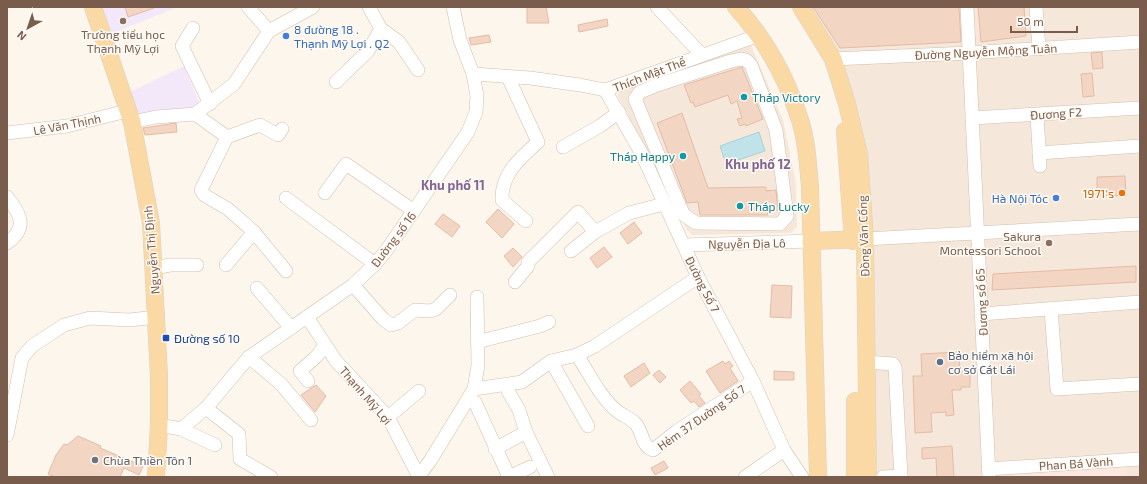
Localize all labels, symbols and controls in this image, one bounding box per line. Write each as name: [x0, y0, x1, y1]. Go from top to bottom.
north arrow: [8, 8, 48, 48]
scale bar: [1011, 8, 1077, 34]
text: 50 m: [1017, 14, 1044, 28]
marker: Trường tiểu học Thạnh Mỹ Lợi: [118, 16, 128, 26]
place label: 8 đường 18 . Thạnh Mỹ Lợi . Q2: [294, 22, 390, 51]
place label: Trường tiểu học Thạnh Mỹ Lợi: [81, 27, 165, 56]
text: N: [14, 28, 28, 44]
marker: 8 đường 18 . Thạnh Mỹ Lợi . Q2: [281, 31, 291, 41]
street label: Đường Nguyễn Mộng Tuân: [914, 40, 1058, 63]
street label: Thích Mật Thể: [611, 54, 688, 95]
place label: Tháp Victory: [752, 90, 821, 104]
marker: Tháp Victory: [739, 92, 749, 102]
street label: Đương F2: [1030, 104, 1083, 122]
street label: Lê Văn Thịnh: [32, 111, 102, 138]
place label: Tháp Happy: [610, 149, 676, 163]
marker: Tháp Happy: [678, 151, 688, 161]
district label: Khu phố 12: [725, 156, 791, 172]
district label: Khu phố 11: [421, 177, 485, 193]
place label: 1971's: [1083, 186, 1114, 200]
marker: 1971's: [1117, 188, 1127, 198]
place label: Hà Nội Tóc: [992, 191, 1048, 206]
marker: Hà Nội Tóc: [1051, 193, 1061, 203]
street label: Đồng Văn Cống: [855, 195, 871, 277]
place label: Tháp Lucky: [748, 199, 810, 213]
marker: Tháp Lucky: [735, 201, 745, 211]
street label: Nguyễn Thị Định: [140, 205, 163, 295]
street label: Đường số 16: [368, 208, 418, 269]
place label: Sakura Montessori School: [939, 229, 1041, 257]
street label: Nguyễn Địa Lô: [708, 235, 786, 252]
marker: Sakura Montessori School: [1044, 238, 1054, 248]
street label: Đường Số 7: [683, 254, 723, 314]
street label: Đương số 65: [972, 268, 990, 336]
place label: Đường số 10: [174, 331, 240, 345]
marker: Đường số 10: [161, 333, 171, 343]
place label: Bảo hiểm xã hội cơ sở Cát Lái: [948, 348, 1033, 376]
marker: Bảo hiểm xã hội cơ sở Cát Lái: [935, 357, 945, 367]
street label: Thạnh Mỹ Lợi: [336, 363, 395, 428]
street label: Hẻm 37 Đường Số 7: [654, 381, 748, 453]
place label: Chùa Thiền Tôn 1: [103, 453, 192, 467]
street label: Phan Bá Vành: [1038, 453, 1114, 473]
marker: Chùa Thiền Tôn 1: [90, 455, 100, 465]

